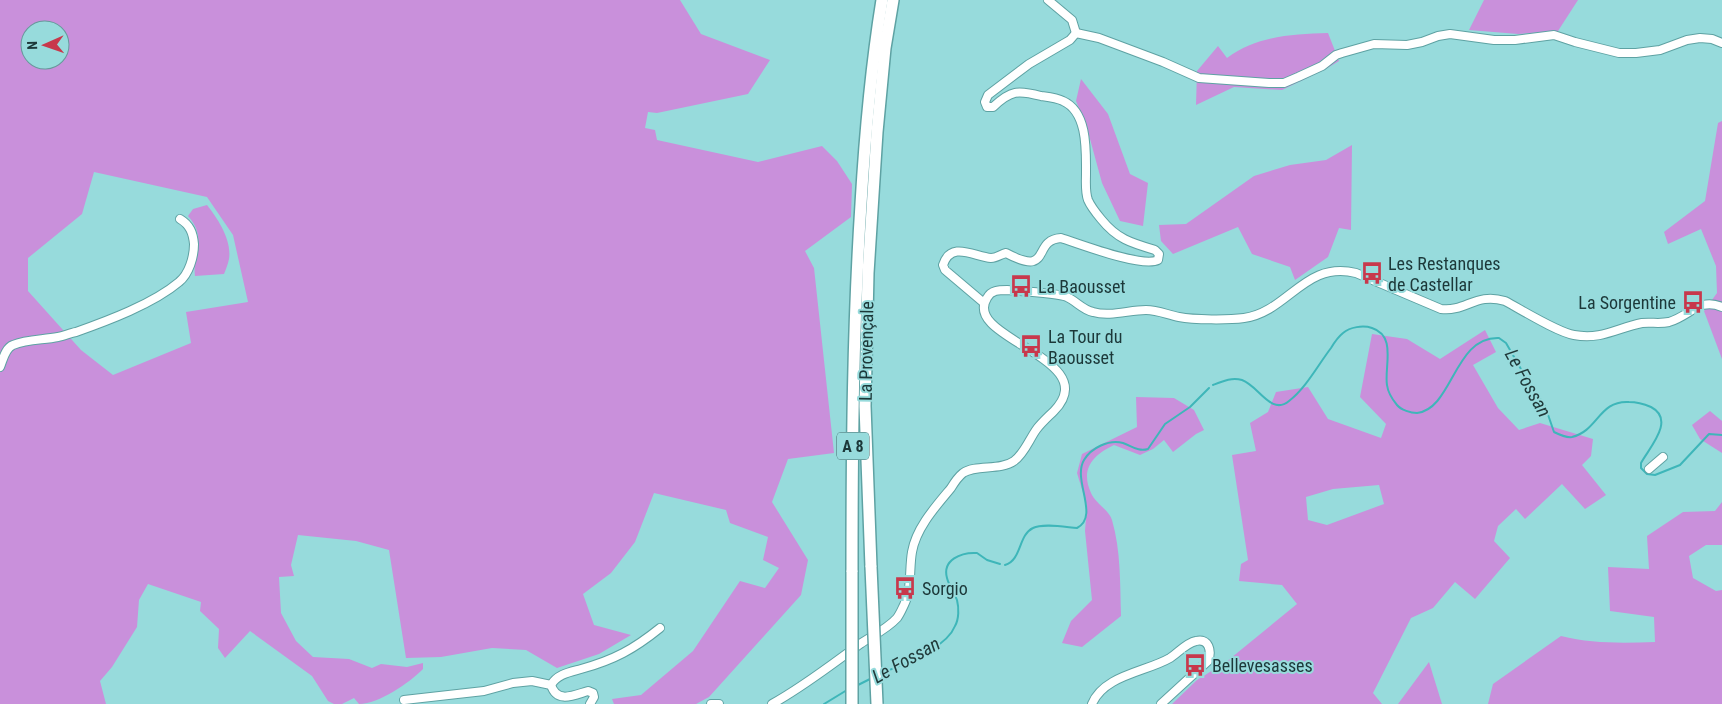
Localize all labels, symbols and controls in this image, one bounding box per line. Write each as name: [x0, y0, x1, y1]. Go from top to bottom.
north arrow: [20, 20, 70, 70]
text: N: [24, 41, 40, 50]
place label: Les Restanques de Castellar: [1388, 253, 1501, 295]
bus stop icon: Les Restanques de Castellar: [1359, 260, 1385, 286]
bus stop icon: La Baousset: [1008, 273, 1034, 299]
place label: La Baousset: [1038, 276, 1126, 297]
bus stop icon: La Sorgentine: [1680, 289, 1706, 315]
place label: La Sorgentine: [1578, 292, 1676, 313]
street label: La Provençale: [855, 301, 877, 401]
place label: La Tour du Baousset: [1048, 326, 1122, 368]
bus stop icon: La Tour du Baousset: [1018, 333, 1044, 359]
water label: Le Fossan: [1500, 345, 1556, 421]
road number: A 8: [837, 432, 869, 460]
bus stop icon: Sorgio: [892, 575, 918, 601]
place label: Sorgio: [922, 578, 968, 599]
water label: Le Fossan: [868, 632, 944, 688]
bus stop icon: Bellevesasses: [1182, 652, 1208, 678]
place label: Bellevesasses: [1212, 655, 1313, 676]

